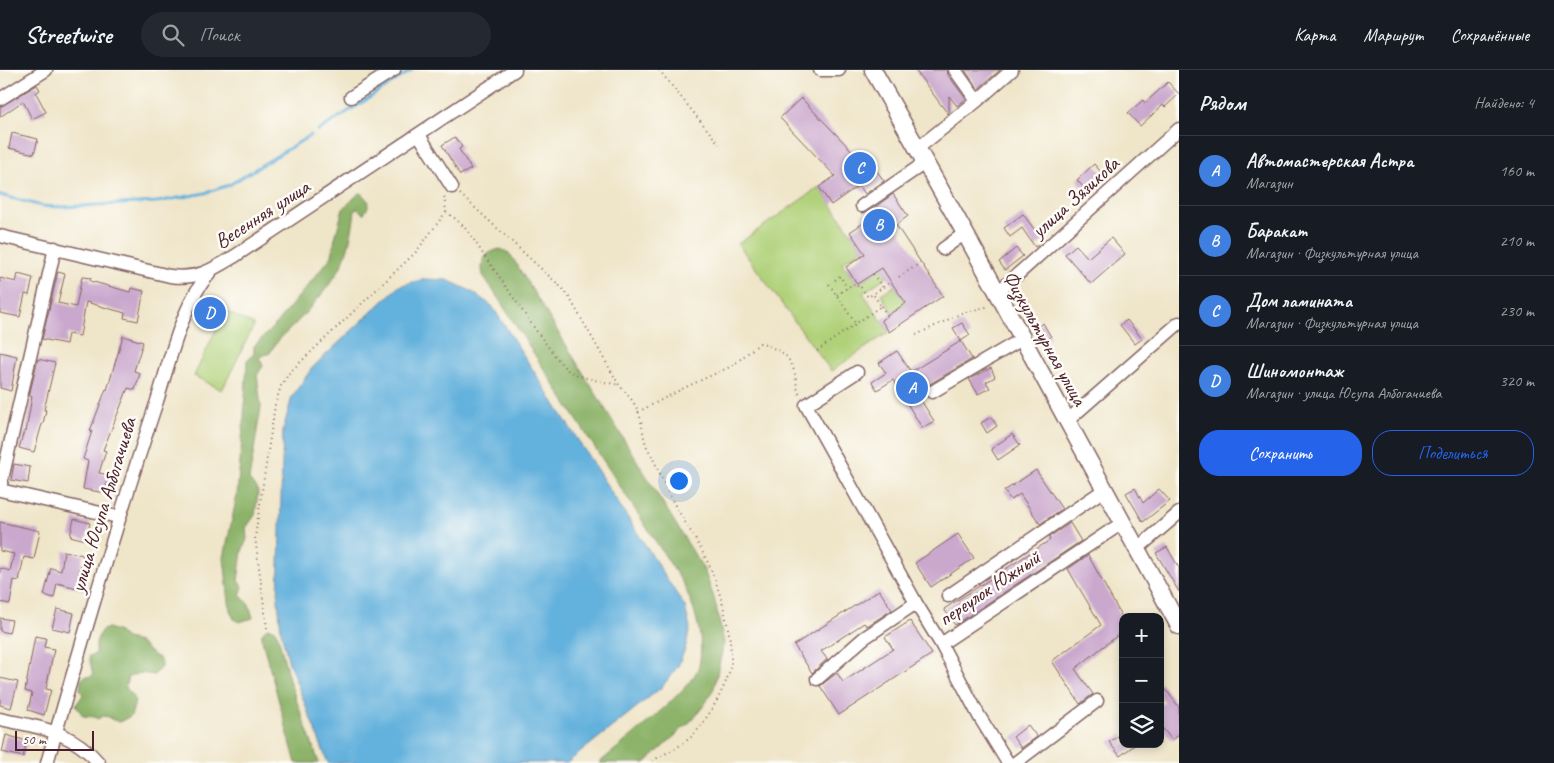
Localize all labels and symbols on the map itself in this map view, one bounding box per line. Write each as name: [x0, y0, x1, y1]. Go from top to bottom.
pin: C: [844, 149, 876, 187]
street label: улица Зязикова: [1024, 149, 1126, 245]
street label: Весенняя улица: [210, 173, 316, 254]
pin: B: [863, 206, 895, 244]
street label: Физкультурная улица: [996, 266, 1094, 412]
pin: D: [194, 294, 226, 332]
pin: A: [896, 369, 928, 407]
street label: улица Юсупа Албогачиева: [63, 413, 142, 597]
your location: [666, 468, 692, 494]
street label: переулок Южный: [933, 544, 1046, 632]
scale bar: [15, 728, 94, 751]

